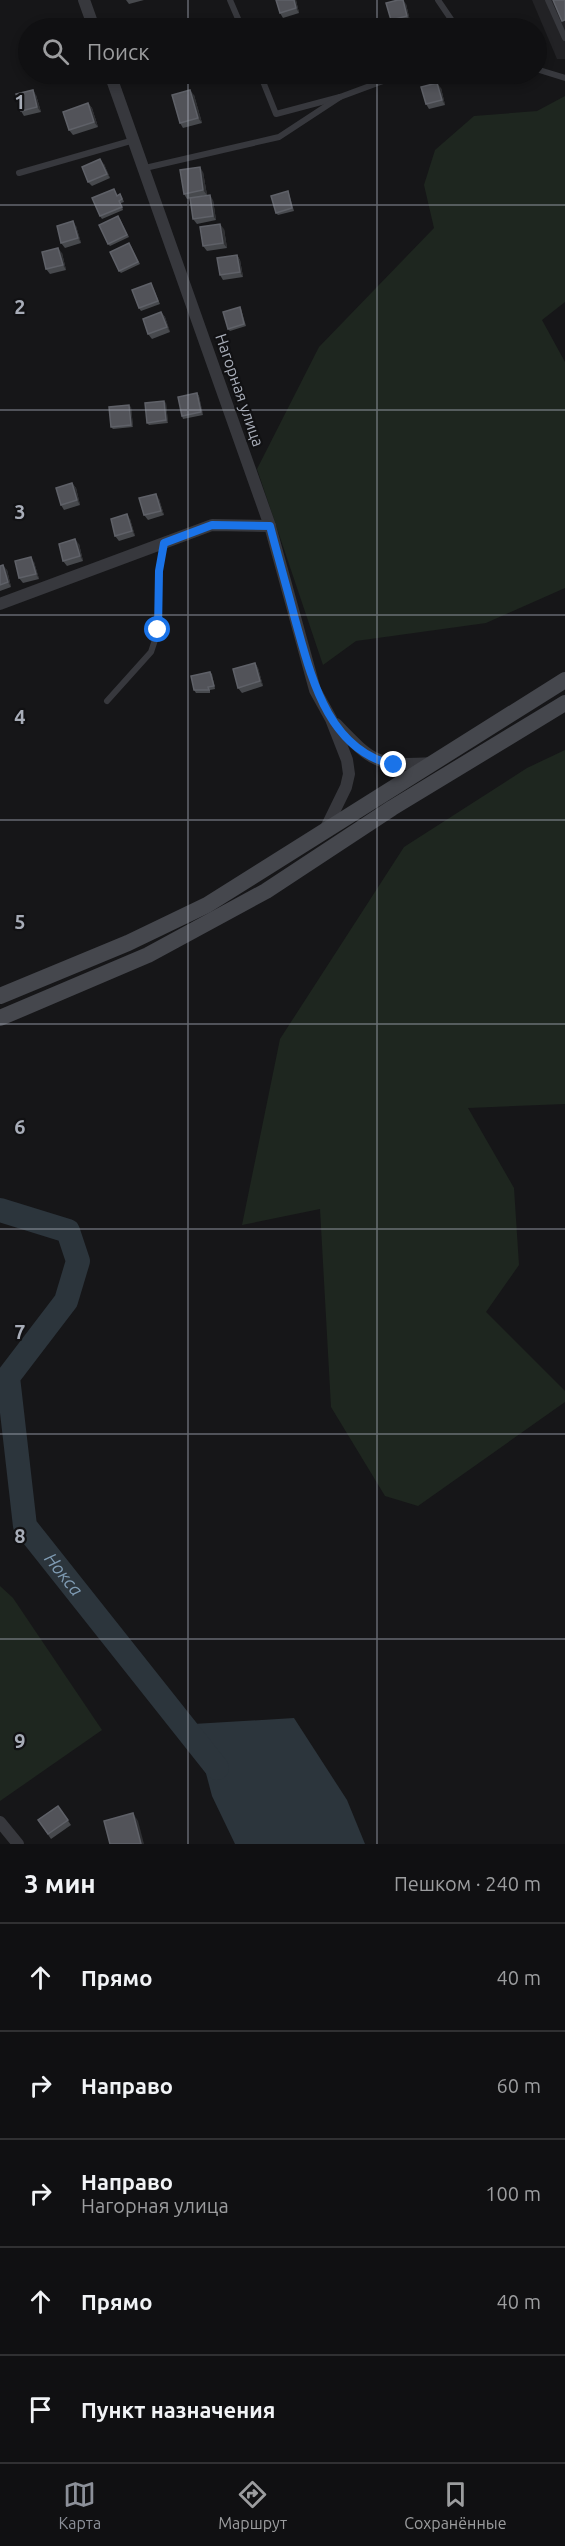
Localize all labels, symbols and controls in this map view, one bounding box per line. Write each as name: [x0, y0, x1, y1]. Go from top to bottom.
search box: [18, 18, 547, 84]
icon: search: [39, 35, 72, 68]
text: Поиск: [87, 39, 150, 64]
text: 1: [14, 90, 26, 113]
text: 2: [14, 295, 26, 318]
street label: Нагорная улица: [212, 331, 268, 449]
text: 3: [14, 500, 26, 523]
route start: [144, 616, 170, 642]
text: 4: [14, 705, 26, 728]
route end: [380, 751, 406, 777]
text: 5: [14, 910, 26, 933]
text: 6: [14, 1115, 26, 1138]
text: 7: [14, 1320, 26, 1343]
text: 8: [14, 1524, 26, 1547]
water label: Нокса: [41, 1549, 87, 1599]
text: 9: [14, 1729, 26, 1752]
text: 3 мин: [24, 1869, 96, 1898]
text: Пешком · 240 m: [394, 1872, 541, 1895]
icon: ahead: [24, 1961, 57, 1994]
text: Прямо: [81, 1965, 152, 1990]
text: 40 m: [497, 1966, 541, 1989]
icon: right: [24, 2069, 57, 2102]
text: Направо: [81, 2073, 173, 2098]
text: 60 m: [497, 2074, 541, 2097]
text: Направо: [81, 2169, 173, 2194]
icon: right: [24, 2177, 57, 2210]
text: 100 m: [485, 2182, 541, 2205]
text: Нагорная улица: [81, 2194, 229, 2217]
icon: ahead: [24, 2285, 57, 2318]
text: Прямо: [81, 2289, 152, 2314]
text: 40 m: [497, 2290, 541, 2313]
icon: arrive: [24, 2393, 57, 2426]
text: Пункт назначения: [81, 2397, 275, 2422]
tab: Карта: [59, 2478, 101, 2532]
tab: Маршрут: [218, 2478, 287, 2532]
tab: Сохранённые: [404, 2478, 506, 2532]

